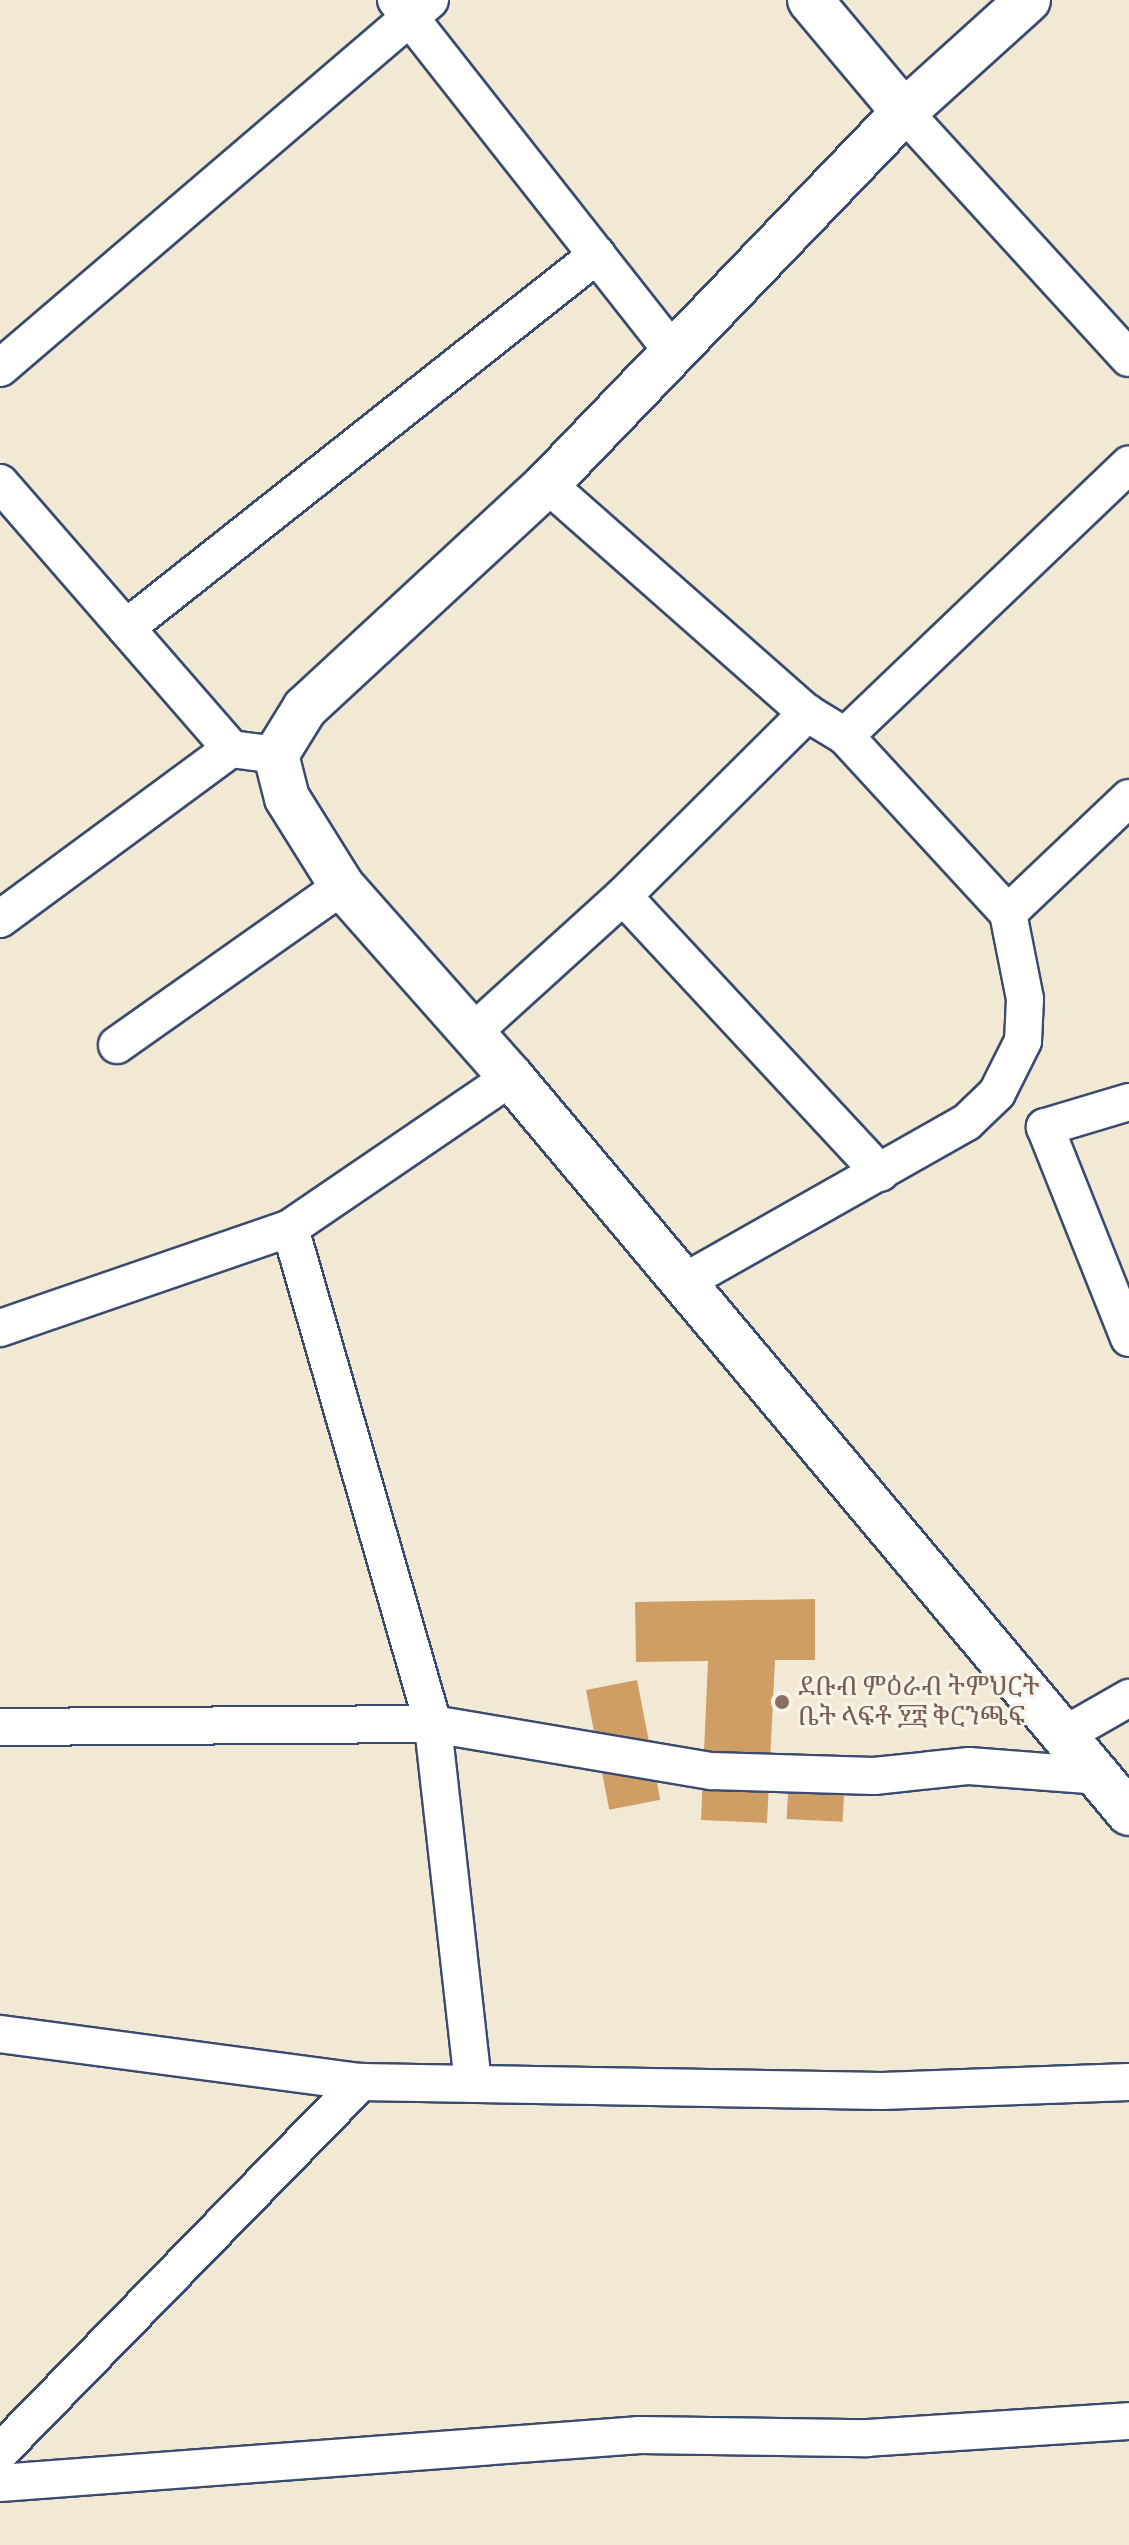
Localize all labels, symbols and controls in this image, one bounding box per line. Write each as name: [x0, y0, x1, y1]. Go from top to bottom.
place label: ደቡብ ምዕራብ ትምህርት ቤት ላፍቶ ፶፰ ቅርንጫፍ: [798, 1671, 1040, 1732]
marker: ደቡብ ምዕራብ ትምህርት ቤት ላፍቶ ፶፰ ቅርንጫፍ: [773, 1693, 791, 1711]

